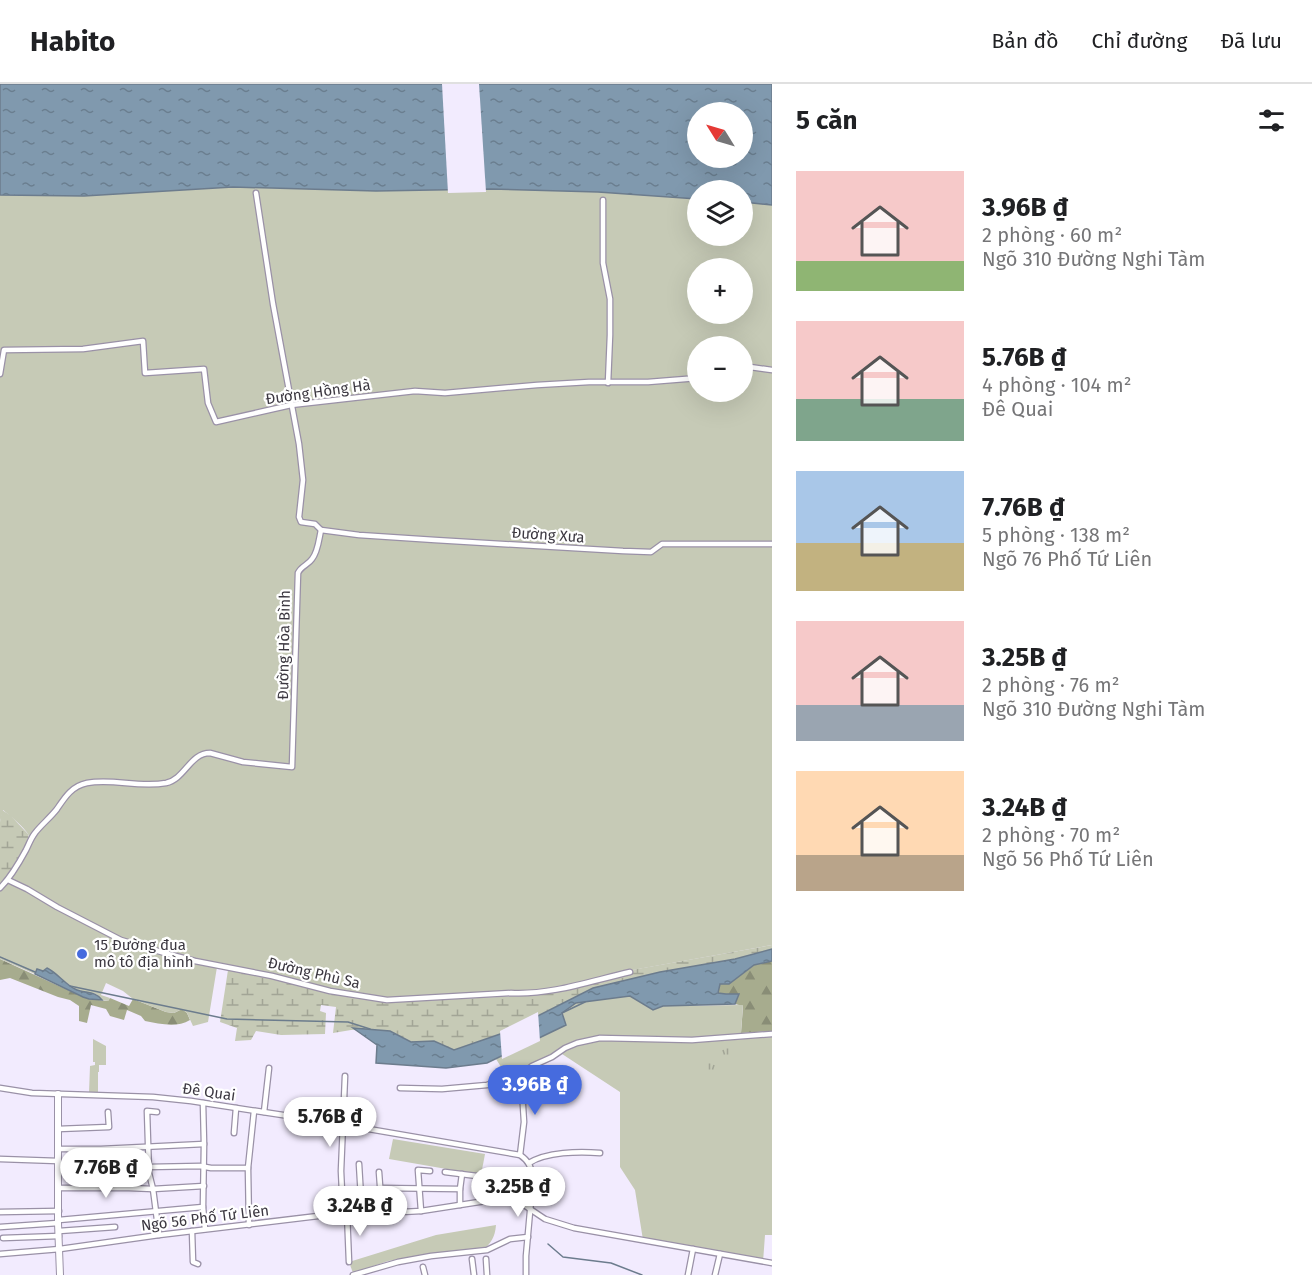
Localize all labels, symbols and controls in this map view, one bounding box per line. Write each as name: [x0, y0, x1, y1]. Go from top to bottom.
text: Habito: [30, 25, 115, 58]
text: Bản đồ: [991, 28, 1058, 54]
text: Chỉ đường: [1091, 28, 1187, 54]
text: Đã lưu: [1220, 28, 1282, 54]
north arrow: [687, 102, 753, 168]
map controls: [687, 102, 753, 402]
icon: filters: [1255, 104, 1288, 137]
text: 5 căn: [796, 105, 858, 136]
button: layers: [687, 180, 753, 246]
text: 3.96B ₫: [982, 192, 1068, 223]
icon: home: [844, 195, 916, 267]
text: 2 phòng · 60 m²: [982, 223, 1122, 247]
text: Ngõ 310 Đường Nghi Tàm: [982, 247, 1205, 271]
button: +: [687, 258, 753, 324]
button: −: [687, 336, 753, 402]
text: 5.76B ₫: [982, 342, 1067, 373]
icon: home: [844, 345, 916, 417]
text: 4 phòng · 104 m²: [982, 373, 1132, 397]
street label: Đường Hồng Hà: [264, 376, 372, 408]
text: Đê Quai: [982, 397, 1053, 421]
text: 7.76B ₫: [982, 492, 1065, 523]
icon: home: [844, 495, 916, 567]
street label: Đường Xưa: [511, 523, 585, 547]
text: 5 phòng · 138 m²: [982, 523, 1130, 547]
text: Ngõ 76 Phố Tứ Liên: [982, 547, 1152, 571]
street label: Đường Hòa Bình: [274, 590, 294, 700]
text: 3.25B ₫: [982, 642, 1067, 673]
icon: home: [844, 645, 916, 717]
text: 2 phòng · 76 m²: [982, 673, 1119, 697]
text: Ngõ 310 Đường Nghi Tàm: [982, 697, 1205, 721]
text: 3.24B ₫: [982, 792, 1067, 823]
icon: home: [844, 795, 916, 867]
text: 2 phòng · 70 m²: [982, 823, 1120, 847]
text: Ngõ 56 Phố Tứ Liên: [982, 847, 1154, 871]
place label: 15 Đường đua mô tô địa hình: [94, 936, 194, 971]
marker: 15 Đường đua mô tô địa hình: [75, 947, 89, 961]
street label: Đường Phù Sa: [266, 954, 362, 992]
pin: 3.96B ₫: [480, 1065, 590, 1116]
text: 3.96B ₫: [502, 1072, 568, 1096]
street label: Đê Quai: [181, 1079, 237, 1105]
pin: 5.76B ₫: [275, 1097, 385, 1148]
text: 5.76B ₫: [297, 1104, 363, 1128]
pin: 7.76B ₫: [51, 1148, 161, 1199]
text: 7.76B ₫: [74, 1155, 138, 1179]
pin: 3.25B ₫: [463, 1167, 573, 1218]
text: 3.25B ₫: [485, 1174, 551, 1198]
pin: 3.24B ₫: [305, 1186, 415, 1237]
text: 3.24B ₫: [327, 1193, 393, 1217]
street label: Ngõ 56 Phố Tứ Liên: [140, 1201, 270, 1235]

